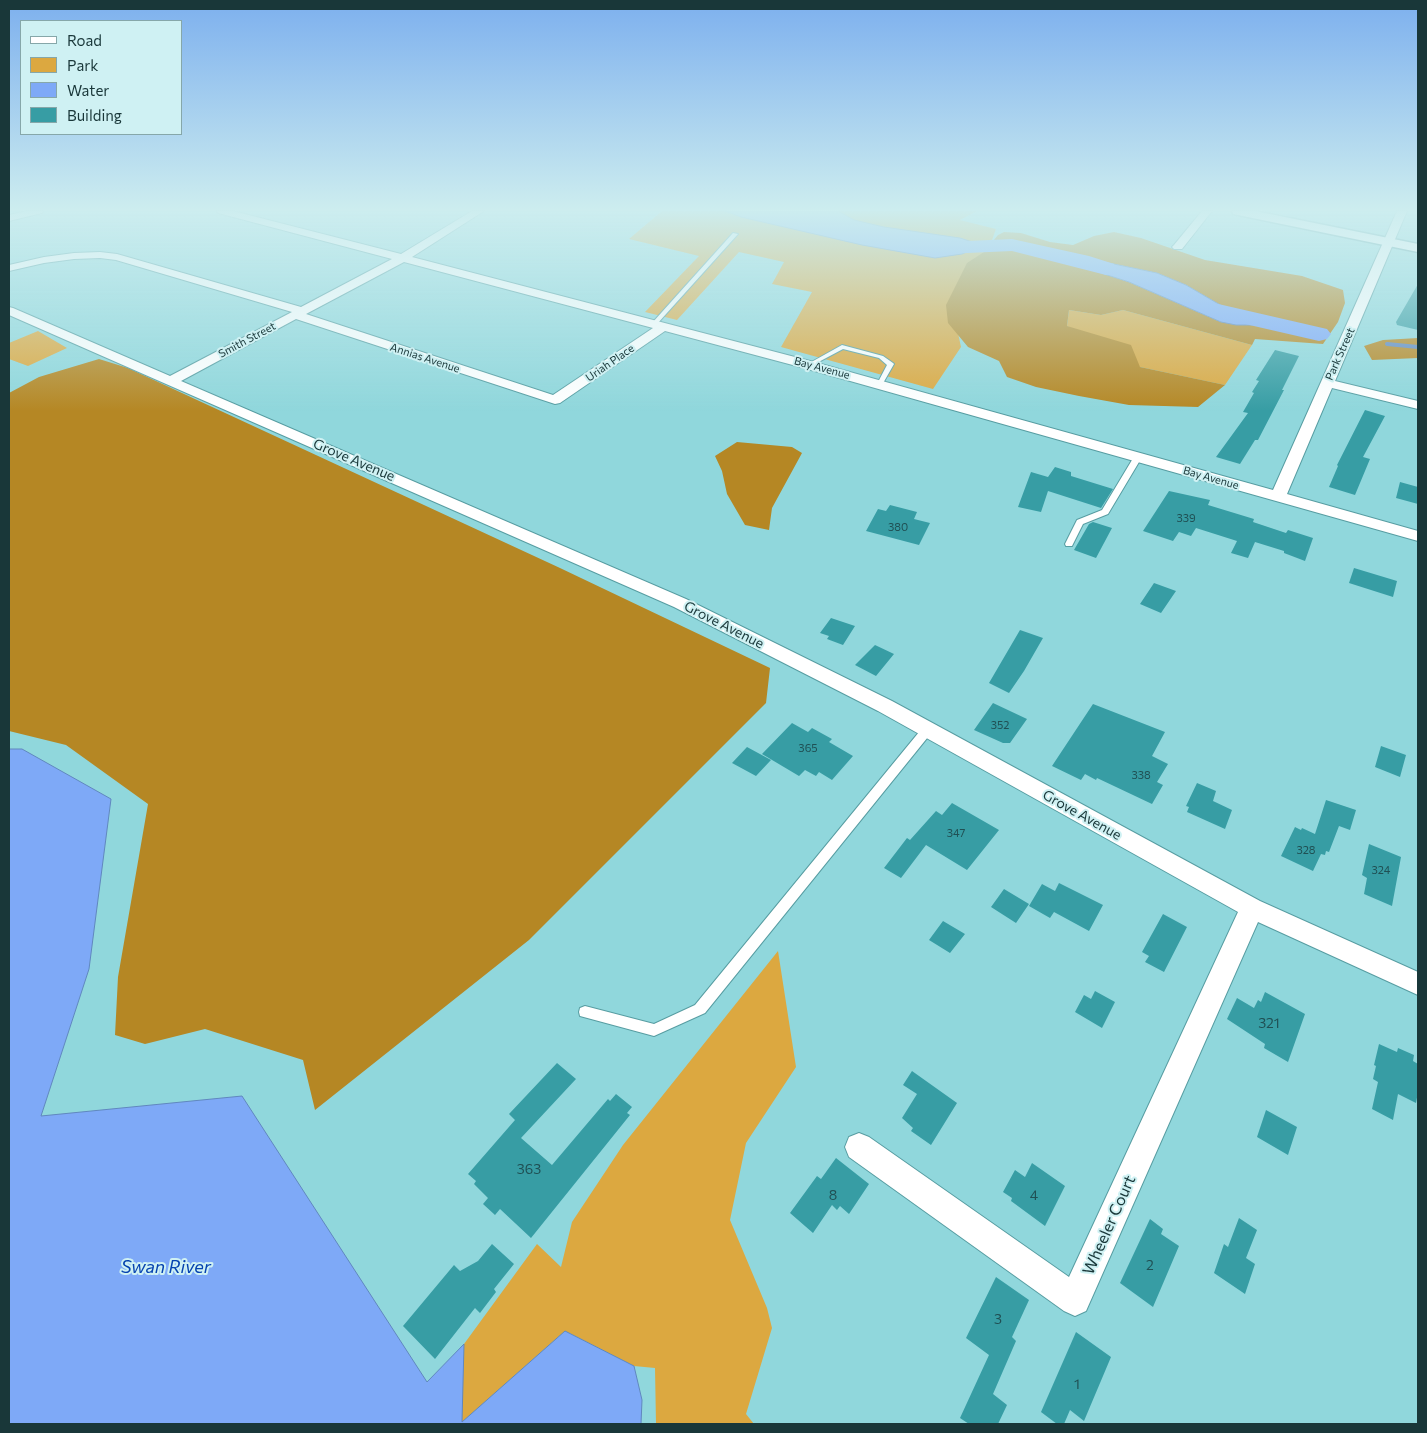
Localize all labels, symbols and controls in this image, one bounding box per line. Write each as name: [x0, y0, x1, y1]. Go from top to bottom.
legend: [20, 20, 182, 135]
text: Road: [67, 31, 102, 49]
text: Park: [67, 56, 98, 74]
text: Water: [67, 81, 109, 99]
text: Building: [67, 106, 122, 124]
street label: Smith Street: [216, 319, 278, 361]
street label: Park Street: [1323, 326, 1357, 382]
street label: Annias Avenue: [388, 341, 462, 375]
street label: Uriah Place: [583, 342, 637, 384]
street label: Bay Avenue: [793, 354, 851, 382]
street label: Grove Avenue: [310, 435, 398, 485]
street label: Bay Avenue: [1182, 464, 1240, 492]
house number: 339: [1176, 511, 1196, 525]
house number: 380: [888, 520, 908, 534]
street label: Grove Avenue: [681, 598, 767, 652]
house number: 352: [991, 718, 1009, 732]
house number: 365: [798, 741, 818, 755]
house number: 338: [1131, 768, 1151, 782]
street label: Grove Avenue: [1040, 786, 1124, 844]
house number: 347: [947, 826, 965, 840]
house number: 328: [1297, 843, 1315, 857]
house number: 324: [1372, 863, 1390, 877]
house number: 321: [1258, 1015, 1280, 1031]
house number: 363: [517, 1161, 541, 1177]
street label: Wheeler Court: [1079, 1172, 1139, 1278]
house number: 8: [829, 1187, 837, 1203]
house number: 4: [1030, 1187, 1038, 1203]
water label: Swan River: [121, 1256, 211, 1278]
house number: 2: [1146, 1257, 1154, 1273]
house number: 3: [994, 1311, 1002, 1327]
house number: 1: [1074, 1376, 1080, 1392]

